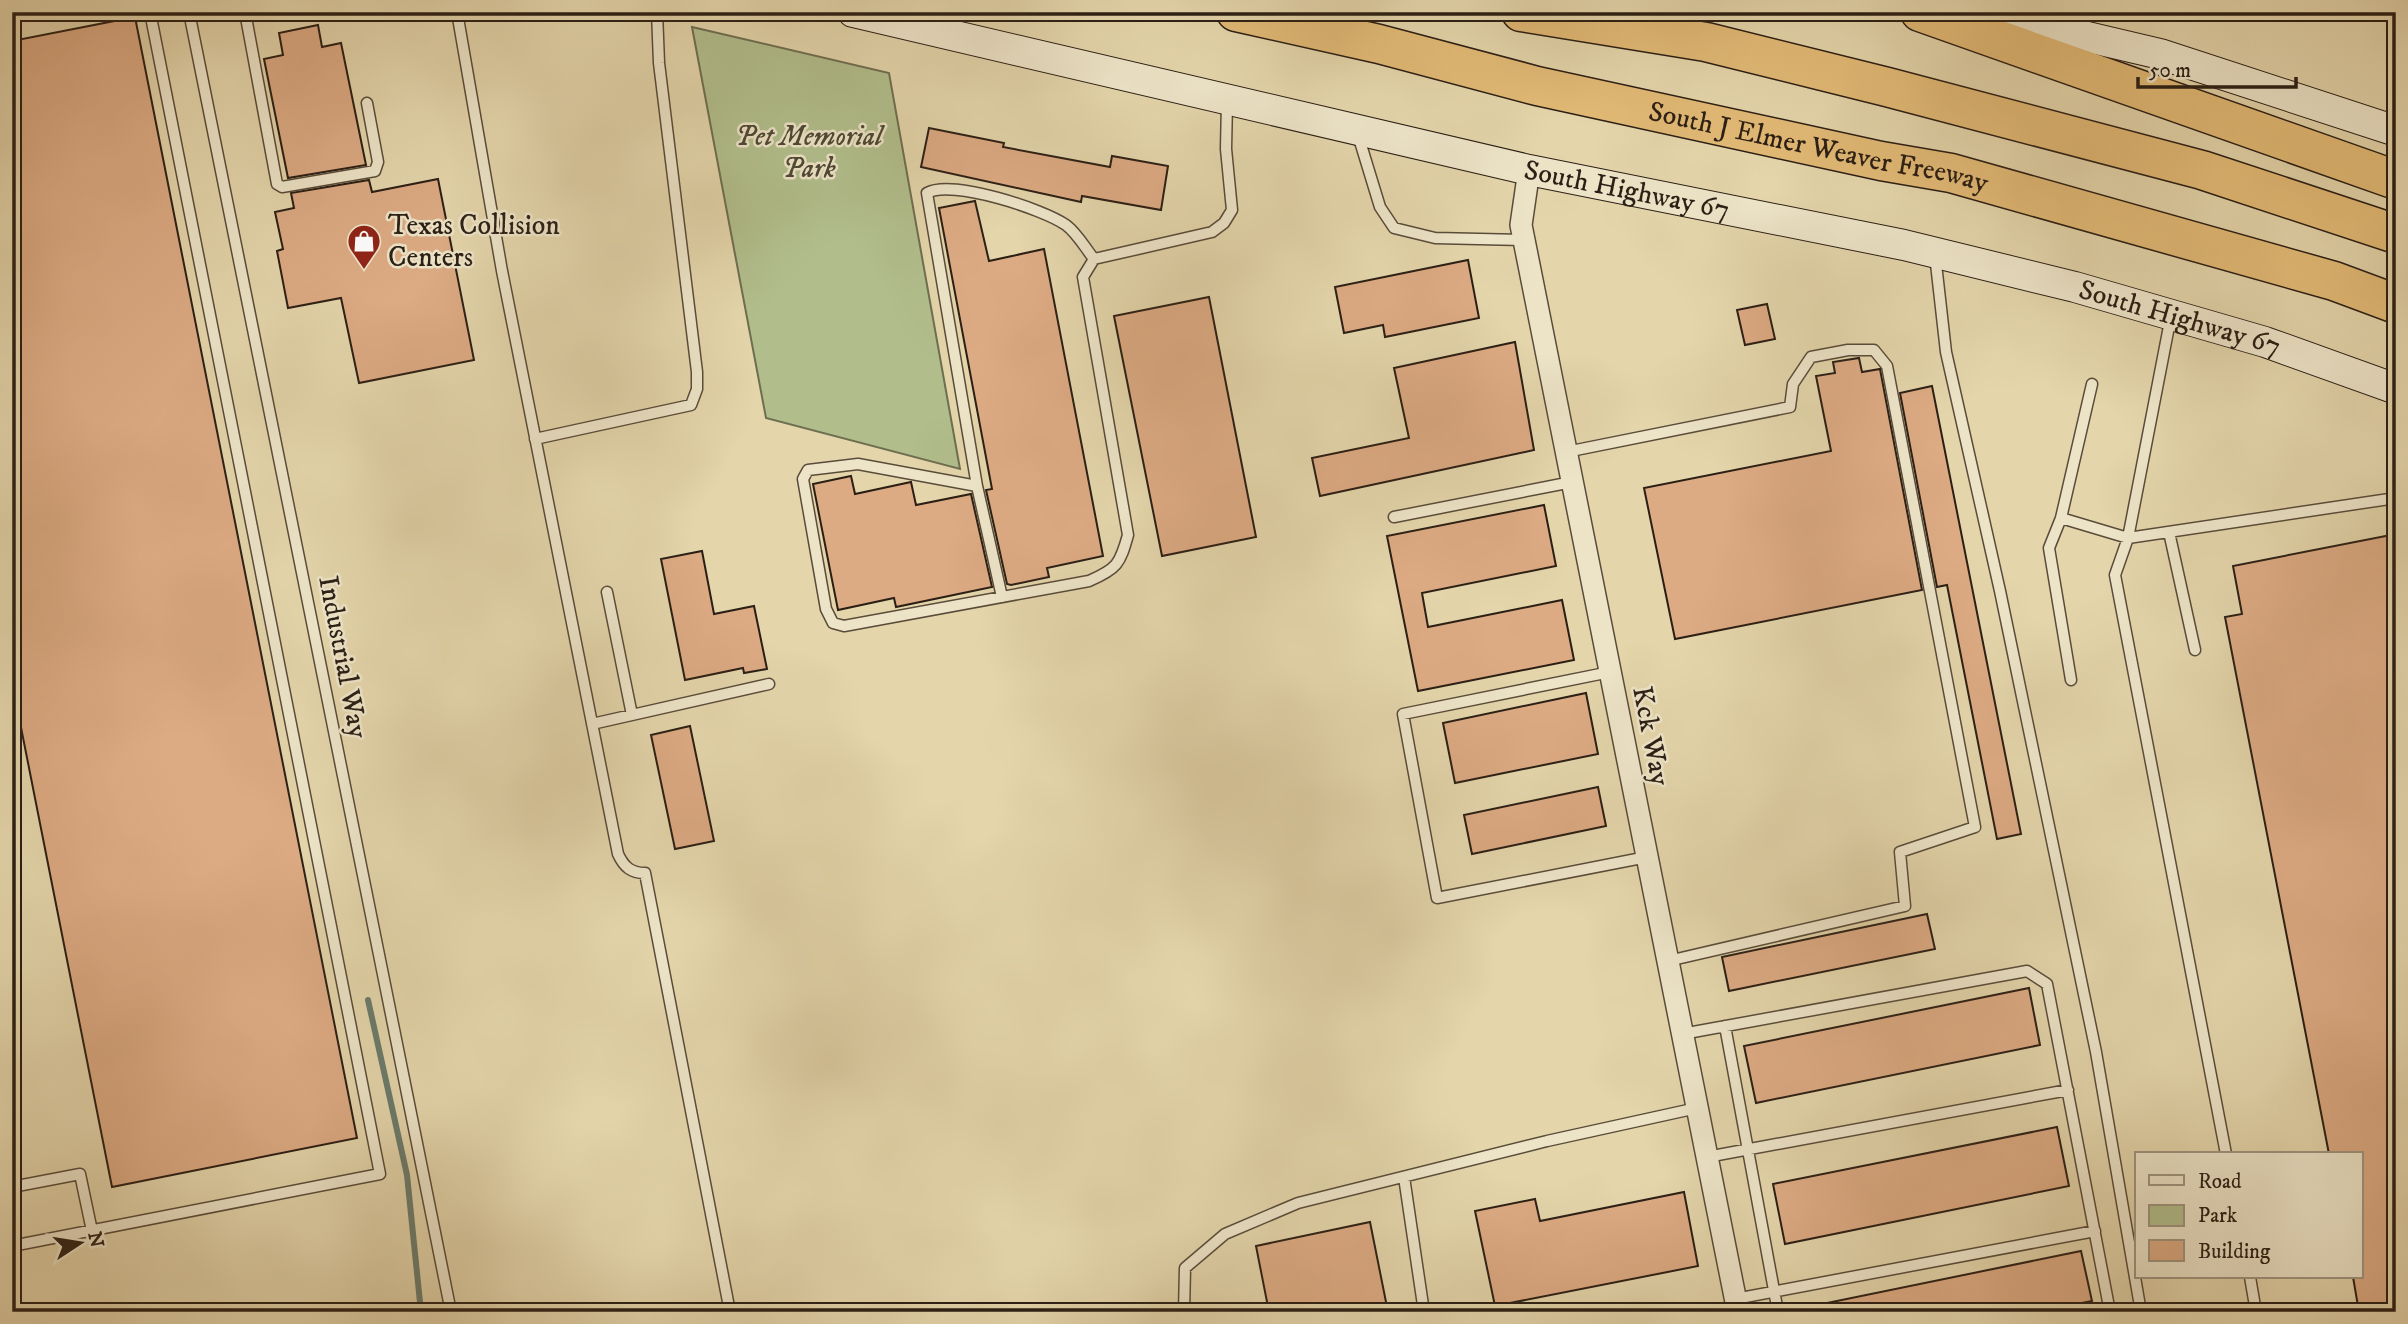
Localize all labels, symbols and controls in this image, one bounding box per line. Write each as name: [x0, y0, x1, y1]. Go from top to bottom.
scale bar: [2138, 46, 2296, 90]
text: 50 m: [2149, 58, 2191, 84]
street label: South J Elmer Weaver Freeway: [1645, 93, 1993, 200]
park label: Pet Memorial Park: [735, 119, 885, 186]
street label: South Highway 67: [1521, 152, 1733, 227]
place label: Texas Collision Centers: [388, 208, 560, 275]
shop icon: Texas Collision Centers: [345, 222, 383, 271]
street label: South Highway 67: [2075, 272, 2286, 364]
street label: Industrial Way: [310, 573, 376, 742]
street label: Kck Way: [1624, 683, 1678, 789]
legend: [2135, 1152, 2362, 1278]
text: Road: [2198, 1169, 2242, 1195]
text: Park: [2198, 1203, 2238, 1229]
north arrow: [46, 1208, 116, 1278]
text: N: [82, 1230, 108, 1250]
text: Building: [2198, 1239, 2271, 1265]

